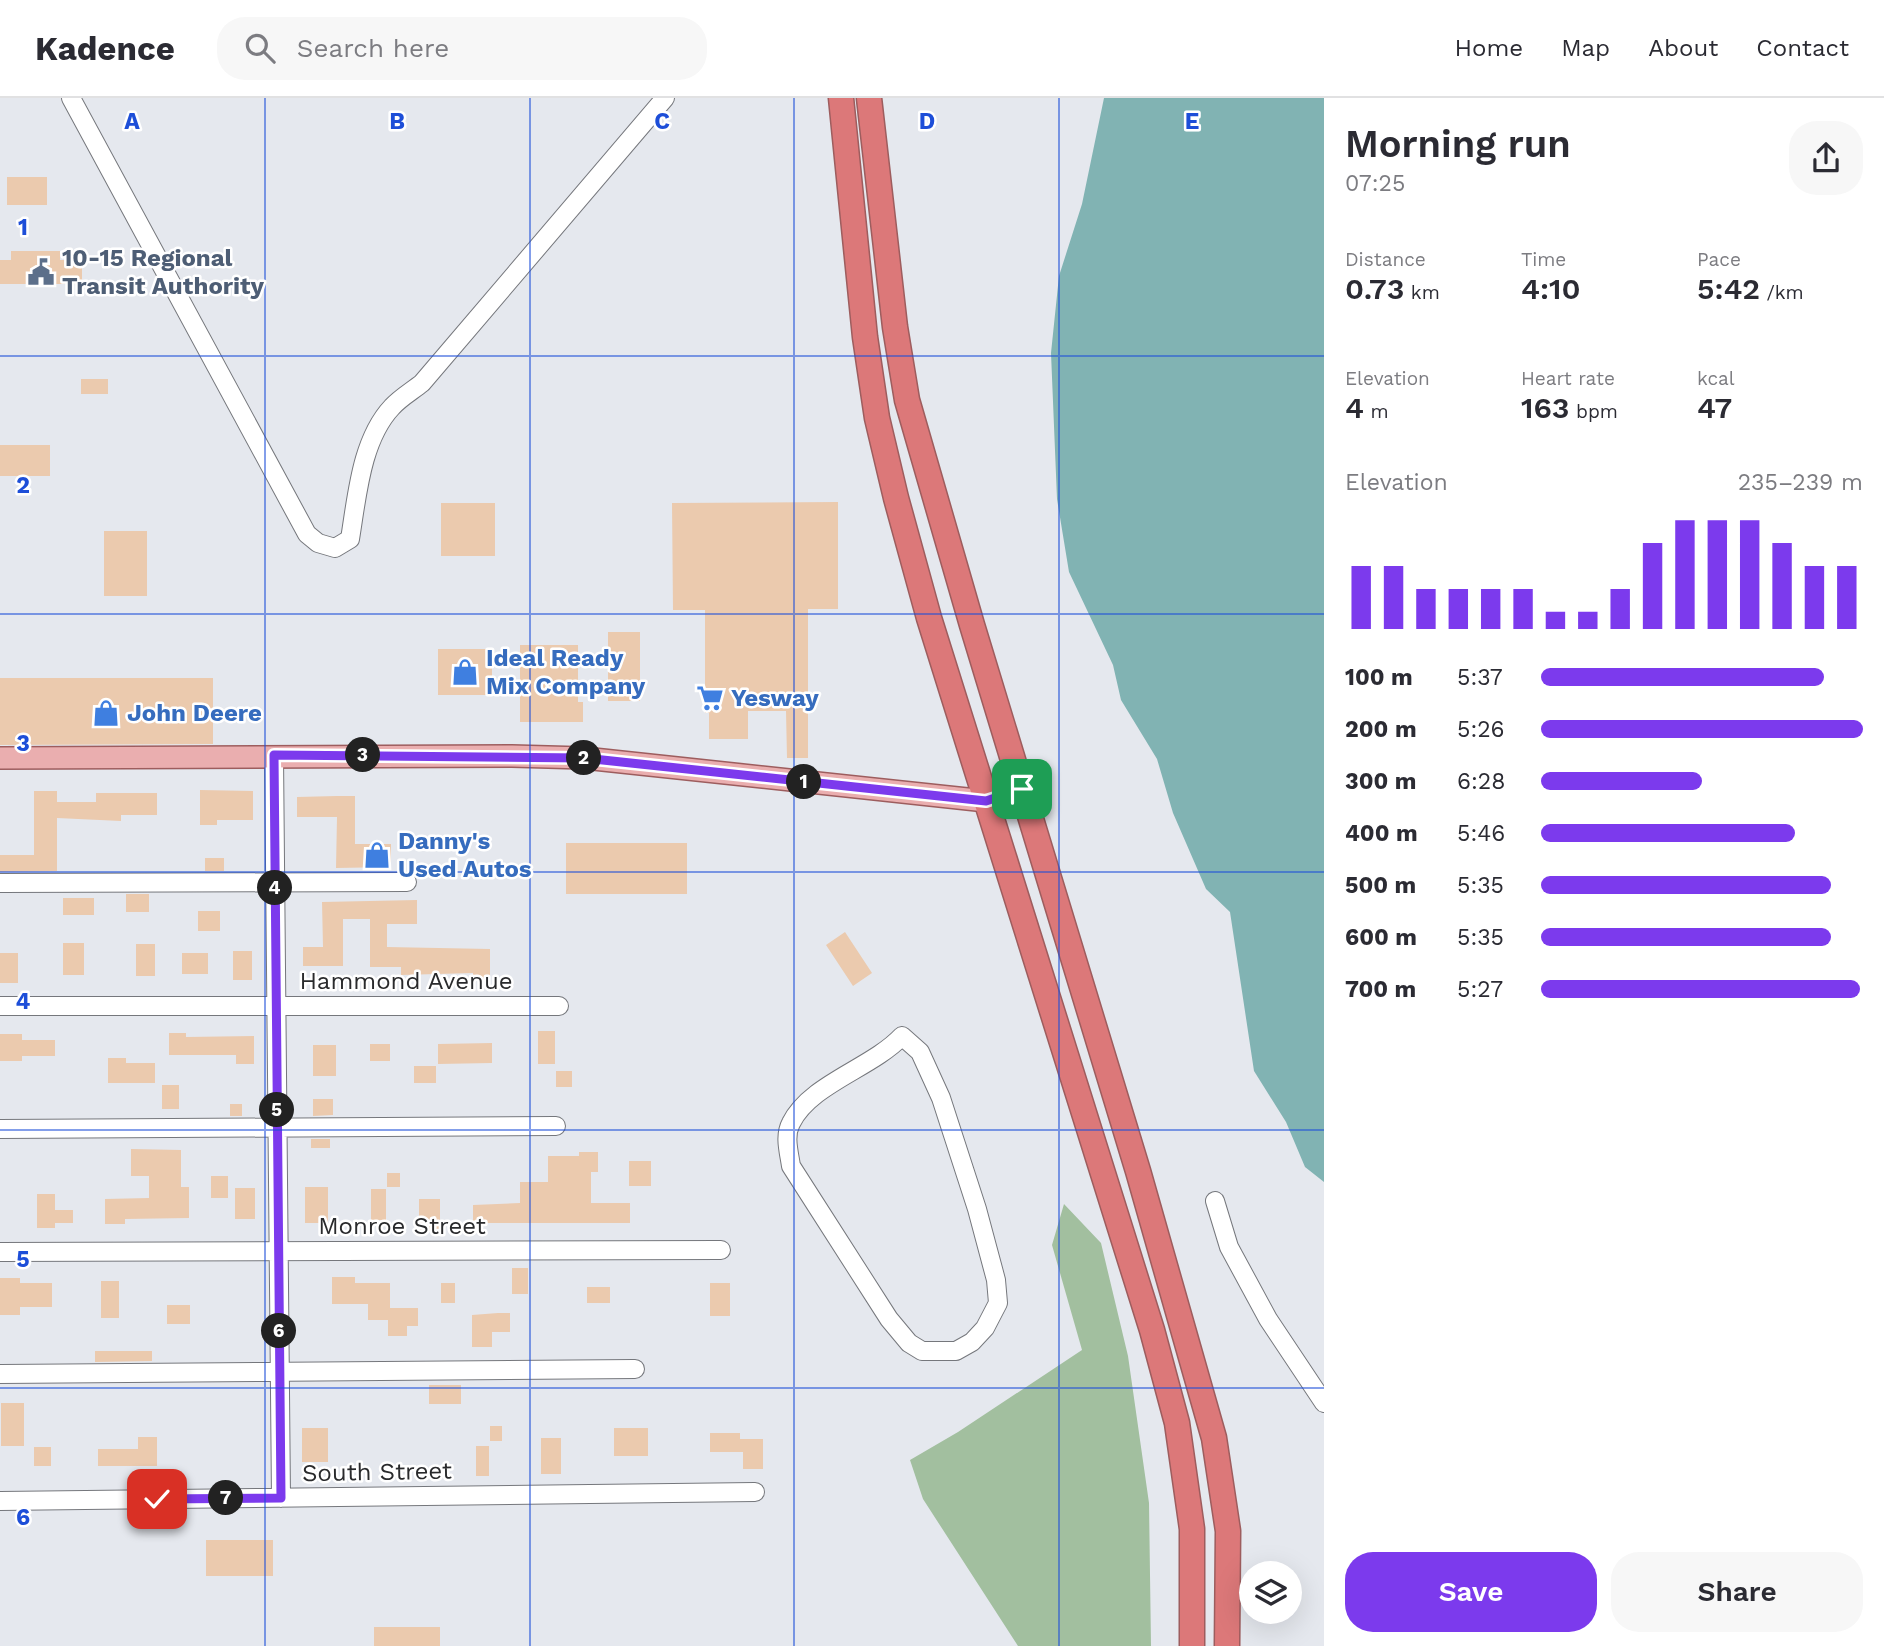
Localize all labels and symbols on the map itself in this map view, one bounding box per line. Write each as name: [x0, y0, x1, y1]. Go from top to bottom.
text: A: [124, 108, 140, 135]
text: B: [389, 108, 405, 135]
text: C: [654, 108, 670, 135]
text: D: [919, 108, 935, 135]
text: E: [1185, 108, 1199, 135]
text: 1: [18, 214, 28, 241]
place label: 10-15 Regional Transit Authority: [62, 244, 265, 300]
public building icon: 10-15 Regional Transit Authority: [26, 257, 56, 287]
text: 2: [16, 472, 30, 499]
place label: Ideal Ready Mix Company: [486, 644, 646, 700]
shop icon: Ideal Ready Mix Company: [450, 657, 480, 687]
supermarket icon: Yesway: [695, 683, 725, 713]
place label: Yesway: [731, 684, 819, 712]
shop icon: John Deere: [91, 698, 121, 728]
place label: John Deere: [127, 699, 262, 727]
text: 3: [16, 730, 30, 757]
pin: 3: [346, 738, 380, 772]
pin: 2: [566, 740, 602, 776]
pin: [992, 759, 1052, 819]
pin: 1: [786, 764, 822, 800]
place label: Danny's Used Autos: [398, 827, 532, 883]
shop icon: Danny's Used Autos: [362, 840, 392, 870]
pin: 4: [258, 870, 292, 906]
street label: Hammond Avenue: [299, 967, 513, 995]
text: 4: [16, 988, 31, 1015]
pin: 5: [260, 1093, 294, 1128]
street label: Monroe Street: [318, 1212, 486, 1240]
text: 5: [16, 1246, 30, 1273]
pin: 6: [262, 1314, 296, 1348]
street label: South Street: [302, 1457, 452, 1487]
pin: [127, 1469, 187, 1529]
pin: 7: [208, 1480, 244, 1516]
text: 6: [16, 1504, 30, 1531]

